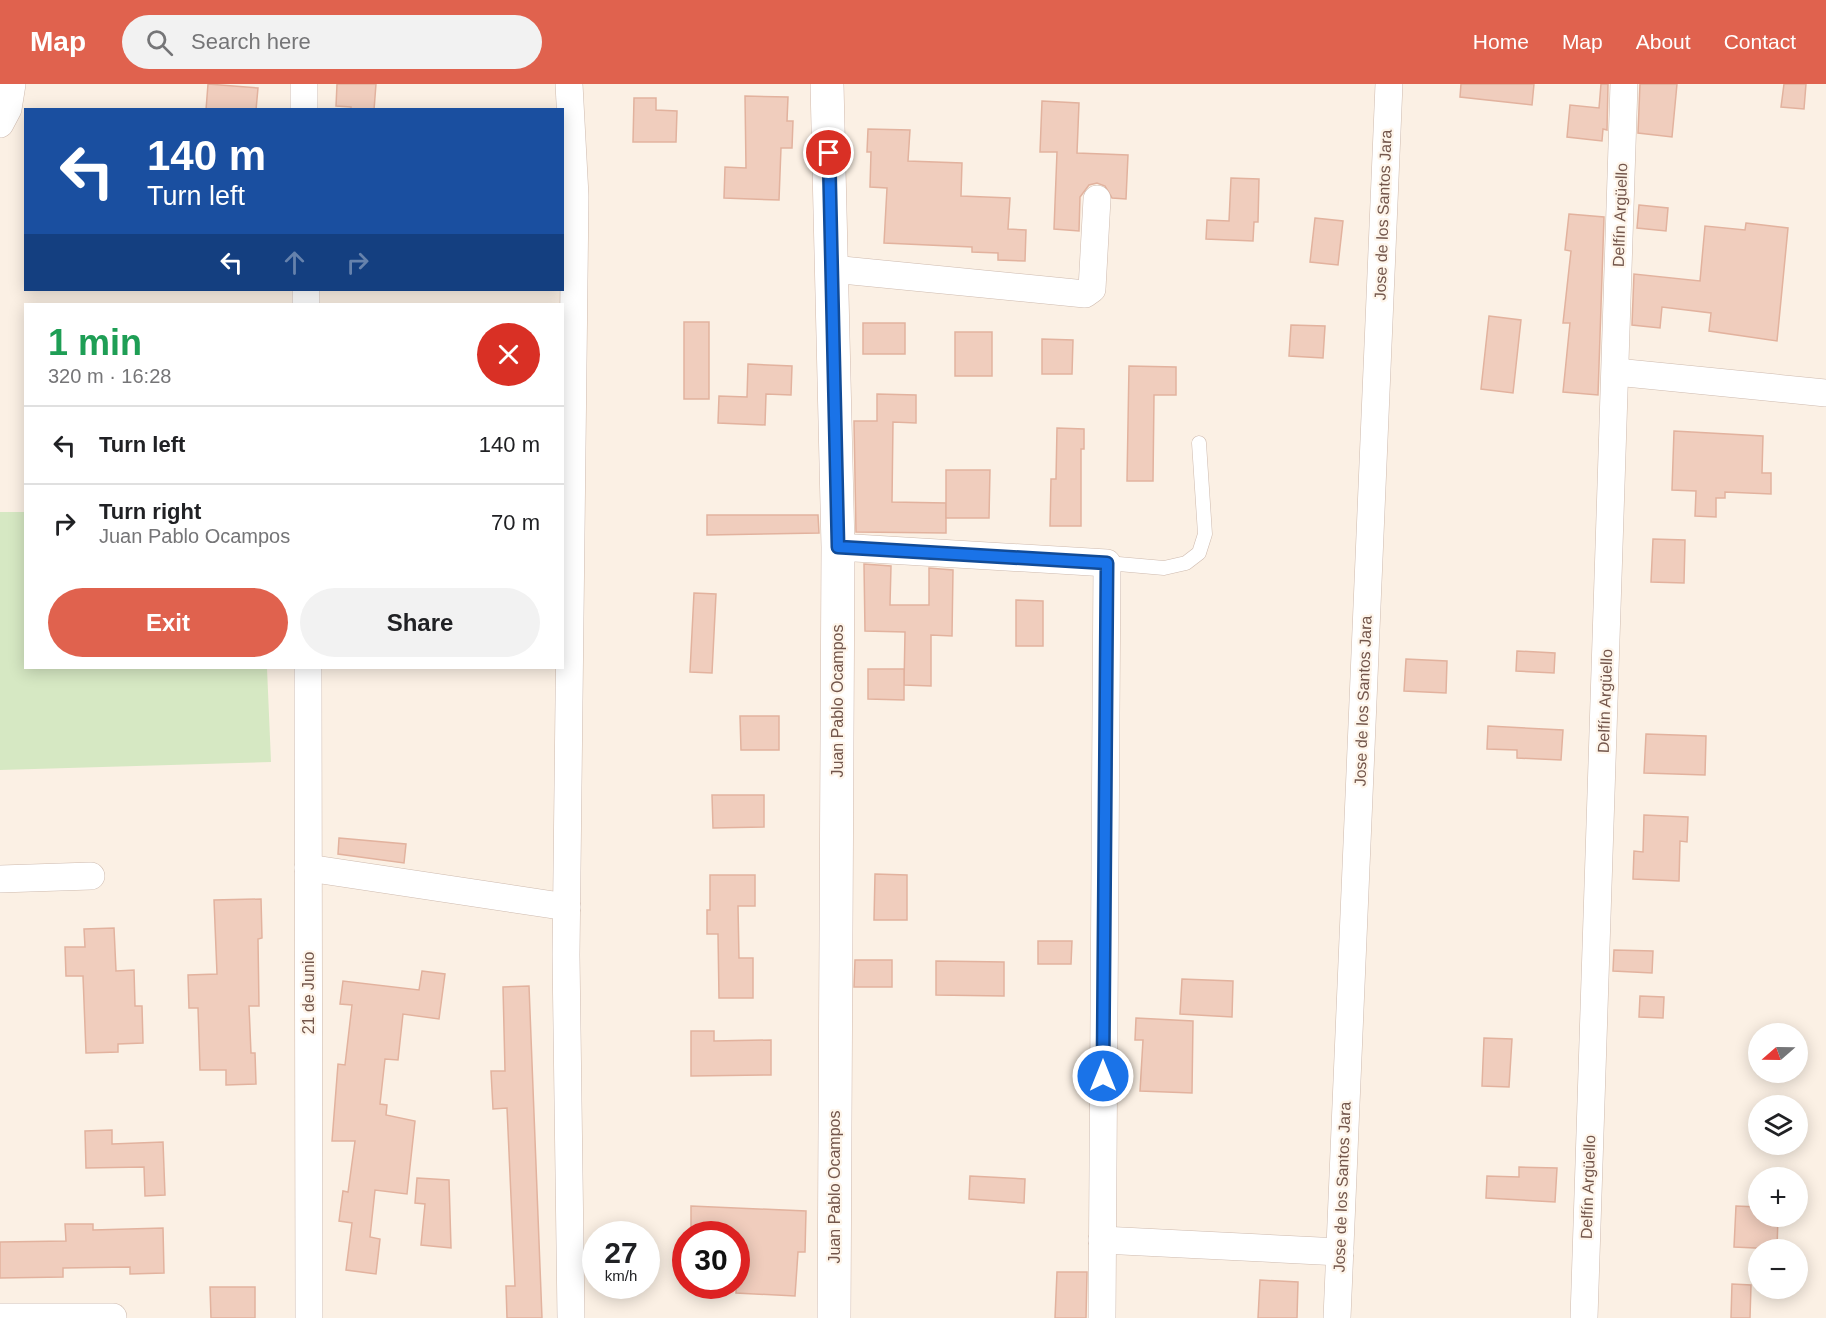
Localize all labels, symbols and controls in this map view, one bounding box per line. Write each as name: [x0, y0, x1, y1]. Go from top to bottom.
search box: [122, 15, 542, 69]
text: Map: [30, 26, 86, 57]
icon: search: [143, 26, 176, 59]
text: Search here: [191, 29, 311, 54]
text: Home: [1473, 30, 1529, 53]
text: Map: [1562, 30, 1603, 53]
text: About: [1636, 30, 1691, 53]
text: Contact: [1724, 30, 1796, 53]
pin: [803, 127, 854, 178]
street label: Jose de los Santos Jara: [1372, 129, 1394, 301]
icon: left: [48, 132, 126, 210]
text: 140 m: [147, 132, 266, 179]
icon: arrive: [812, 136, 845, 169]
street label: Delfín Argüello: [1610, 163, 1630, 267]
text: Turn left: [147, 181, 245, 211]
icon: left: [215, 246, 248, 279]
icon: ahead: [278, 246, 311, 279]
icon: right: [341, 246, 374, 279]
text: 1 min: [48, 322, 142, 363]
button: close: [477, 323, 540, 386]
text: 320 m · 16:28: [48, 365, 171, 387]
icon: left: [48, 429, 81, 462]
text: Turn left: [99, 432, 185, 457]
text: 140 m: [479, 432, 540, 457]
text: Turn right: [99, 499, 201, 524]
icon: right: [48, 507, 81, 540]
text: 70 m: [491, 510, 540, 535]
text: Juan Pablo Ocampos: [99, 525, 290, 547]
button: Exit: [48, 588, 288, 657]
button: Share: [300, 588, 540, 657]
street label: Jose de los Santos Jara: [1352, 615, 1374, 787]
street label: Juan Pablo Ocampos: [829, 625, 846, 777]
street label: Delfín Argüello: [1595, 649, 1615, 753]
street label: 21 de Junio: [300, 952, 317, 1034]
north arrow: [1748, 1023, 1808, 1083]
map controls: [1748, 1023, 1808, 1299]
position arrow: [1071, 1044, 1135, 1108]
button: layers: [1748, 1095, 1808, 1155]
street label: Jose de los Santos Jara: [1331, 1101, 1353, 1273]
street label: Juan Pablo Ocampos: [826, 1111, 843, 1263]
street label: Delfín Argüello: [1578, 1135, 1598, 1239]
button: +: [1748, 1167, 1808, 1227]
speed limit sign: 30: [672, 1221, 750, 1299]
text: 27: [604, 1236, 638, 1269]
button: −: [1748, 1239, 1808, 1299]
text: km/h: [605, 1267, 637, 1284]

